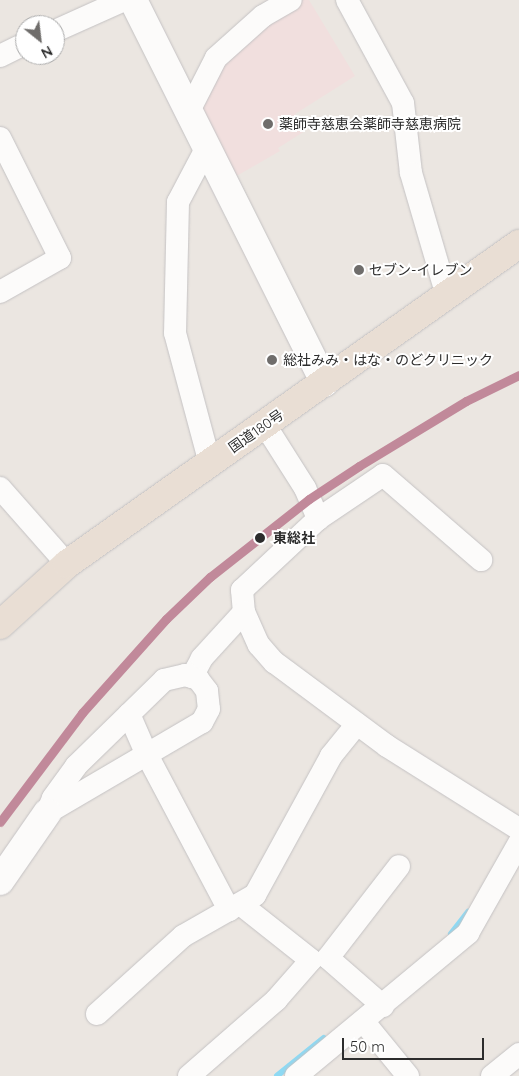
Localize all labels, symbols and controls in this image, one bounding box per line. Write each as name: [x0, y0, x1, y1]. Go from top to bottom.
north arrow: [15, 15, 65, 65]
text: N: [38, 42, 56, 63]
place label: 薬師寺慈恵会薬師寺慈恵病院: [279, 116, 461, 132]
marker: 薬師寺慈恵会薬師寺慈恵病院: [261, 117, 275, 131]
place label: セブン-イレブン: [369, 262, 472, 278]
marker: セブン-イレブン: [353, 264, 365, 276]
place label: 総社みみ・はな・のどクリニック: [283, 352, 493, 368]
marker: 総社みみ・はな・のどクリニック: [265, 353, 279, 367]
street label: 国道180号: [225, 406, 287, 456]
marker: 東総社: [251, 529, 269, 547]
place label: 東総社: [273, 530, 315, 546]
scale bar: [344, 1028, 486, 1060]
text: 50 m: [350, 1037, 385, 1056]

